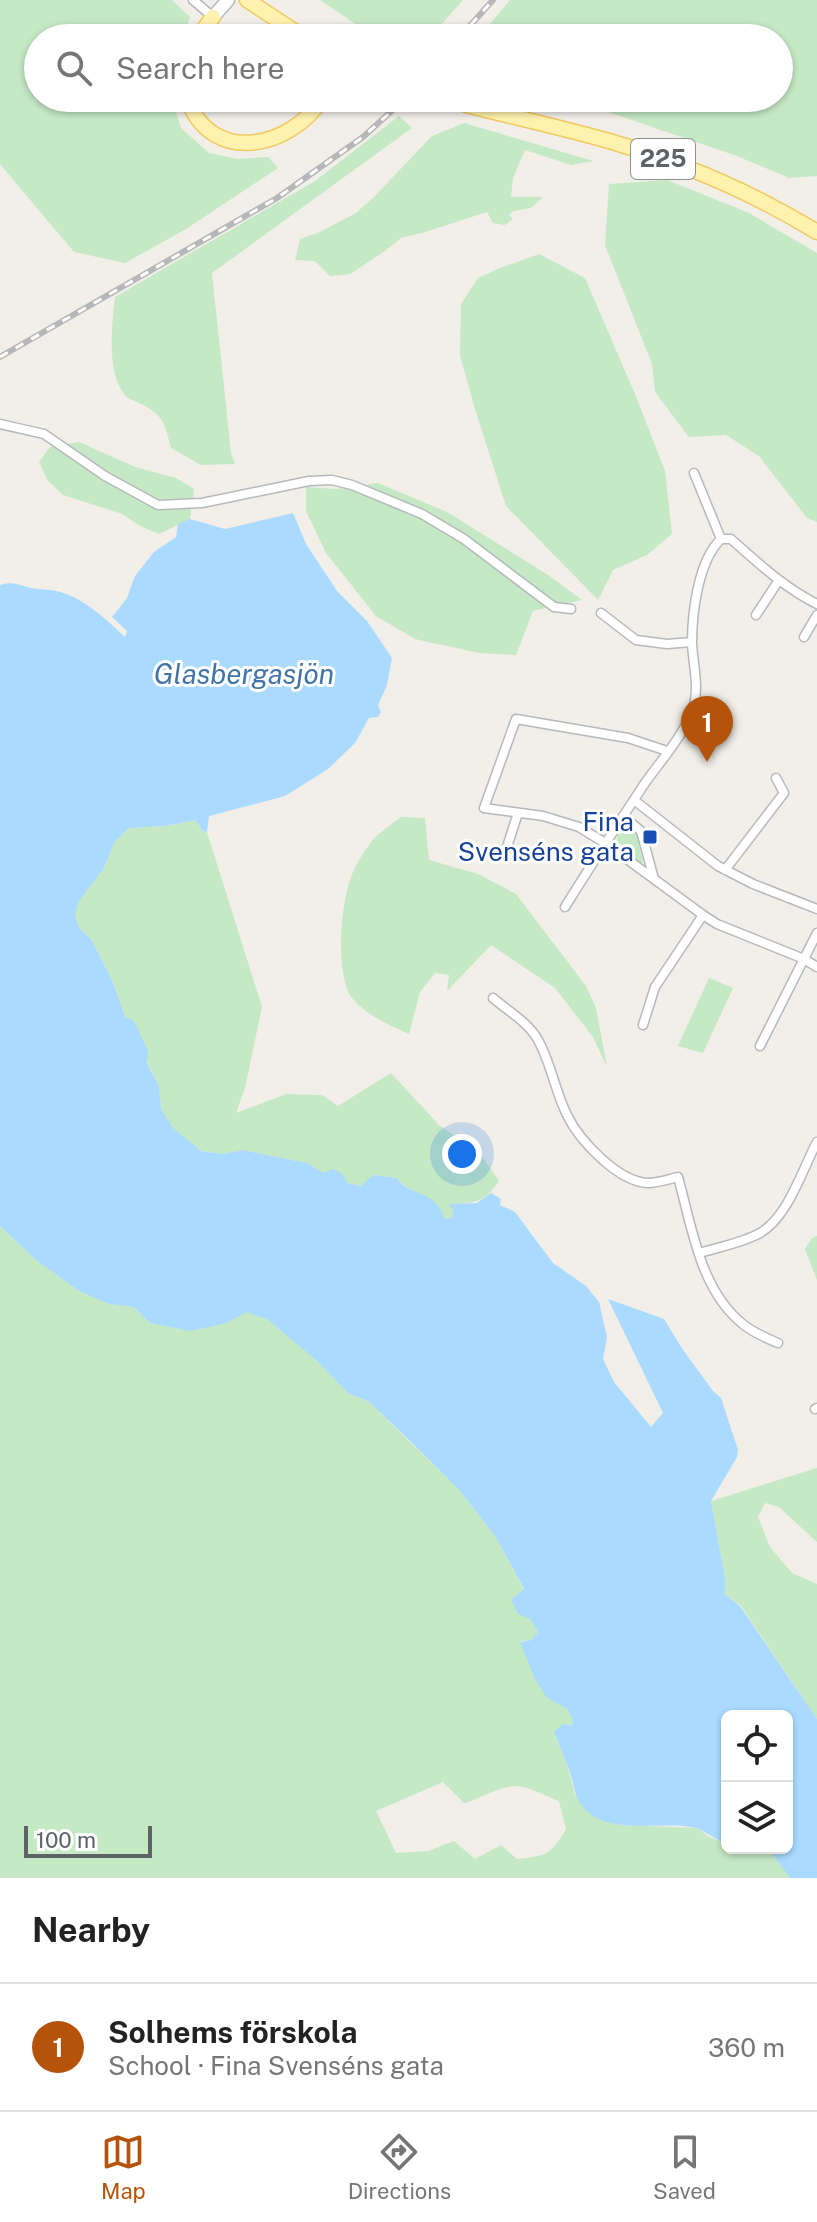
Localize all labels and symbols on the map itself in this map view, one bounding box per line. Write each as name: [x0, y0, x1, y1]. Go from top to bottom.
road number: 225: [631, 139, 695, 179]
water label: Glasbergasjön: [154, 657, 334, 690]
pin: 1: [681, 696, 733, 762]
place label: Fina Svenséns gata: [458, 806, 634, 867]
marker: Fina Svenséns gata: [641, 828, 659, 846]
your location: [442, 1134, 482, 1174]
scale bar: [24, 1822, 152, 1858]

